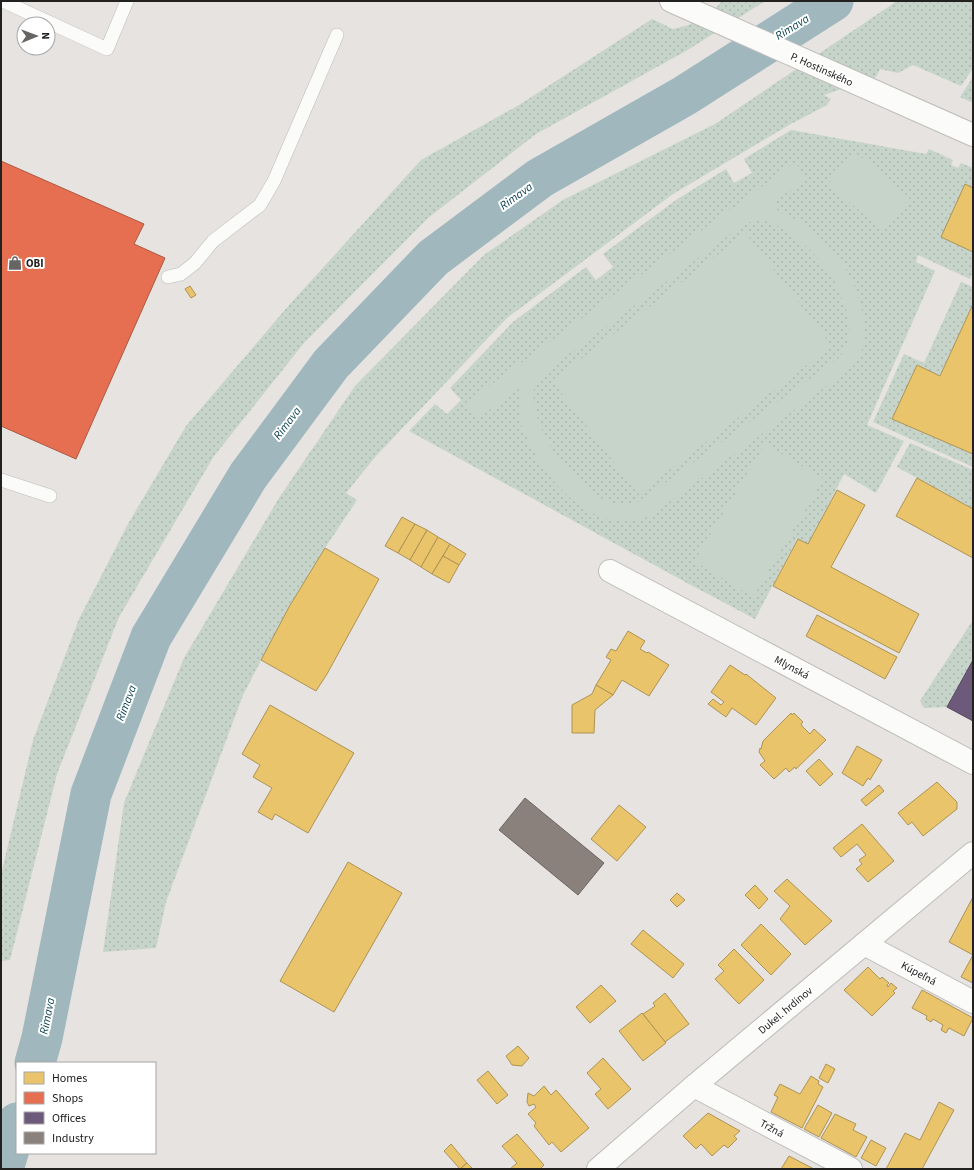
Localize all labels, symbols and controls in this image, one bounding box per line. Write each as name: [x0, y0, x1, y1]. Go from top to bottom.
water label: Rimava: [772, 10, 813, 45]
north arrow: [16, 16, 56, 56]
text: N: [38, 32, 53, 40]
street label: P. Hostinského: [788, 49, 856, 90]
water label: Rimava: [496, 178, 537, 214]
shop icon: OBI: [7, 255, 23, 271]
place label: OBI: [26, 256, 44, 271]
water label: Rimava: [269, 403, 306, 443]
street label: Mlynská: [772, 652, 812, 683]
water label: Rimava: [112, 682, 141, 724]
street label: Kúpeľná: [898, 958, 939, 989]
street label: Dukel. hrdinov: [755, 983, 816, 1038]
water label: Rimava: [36, 996, 59, 1036]
legend: [16, 1062, 156, 1154]
text: Homes: [52, 1070, 87, 1087]
text: Shops: [52, 1090, 83, 1107]
text: Offices: [52, 1110, 86, 1127]
street label: Tržná: [757, 1116, 787, 1141]
text: Industry: [52, 1130, 94, 1147]

